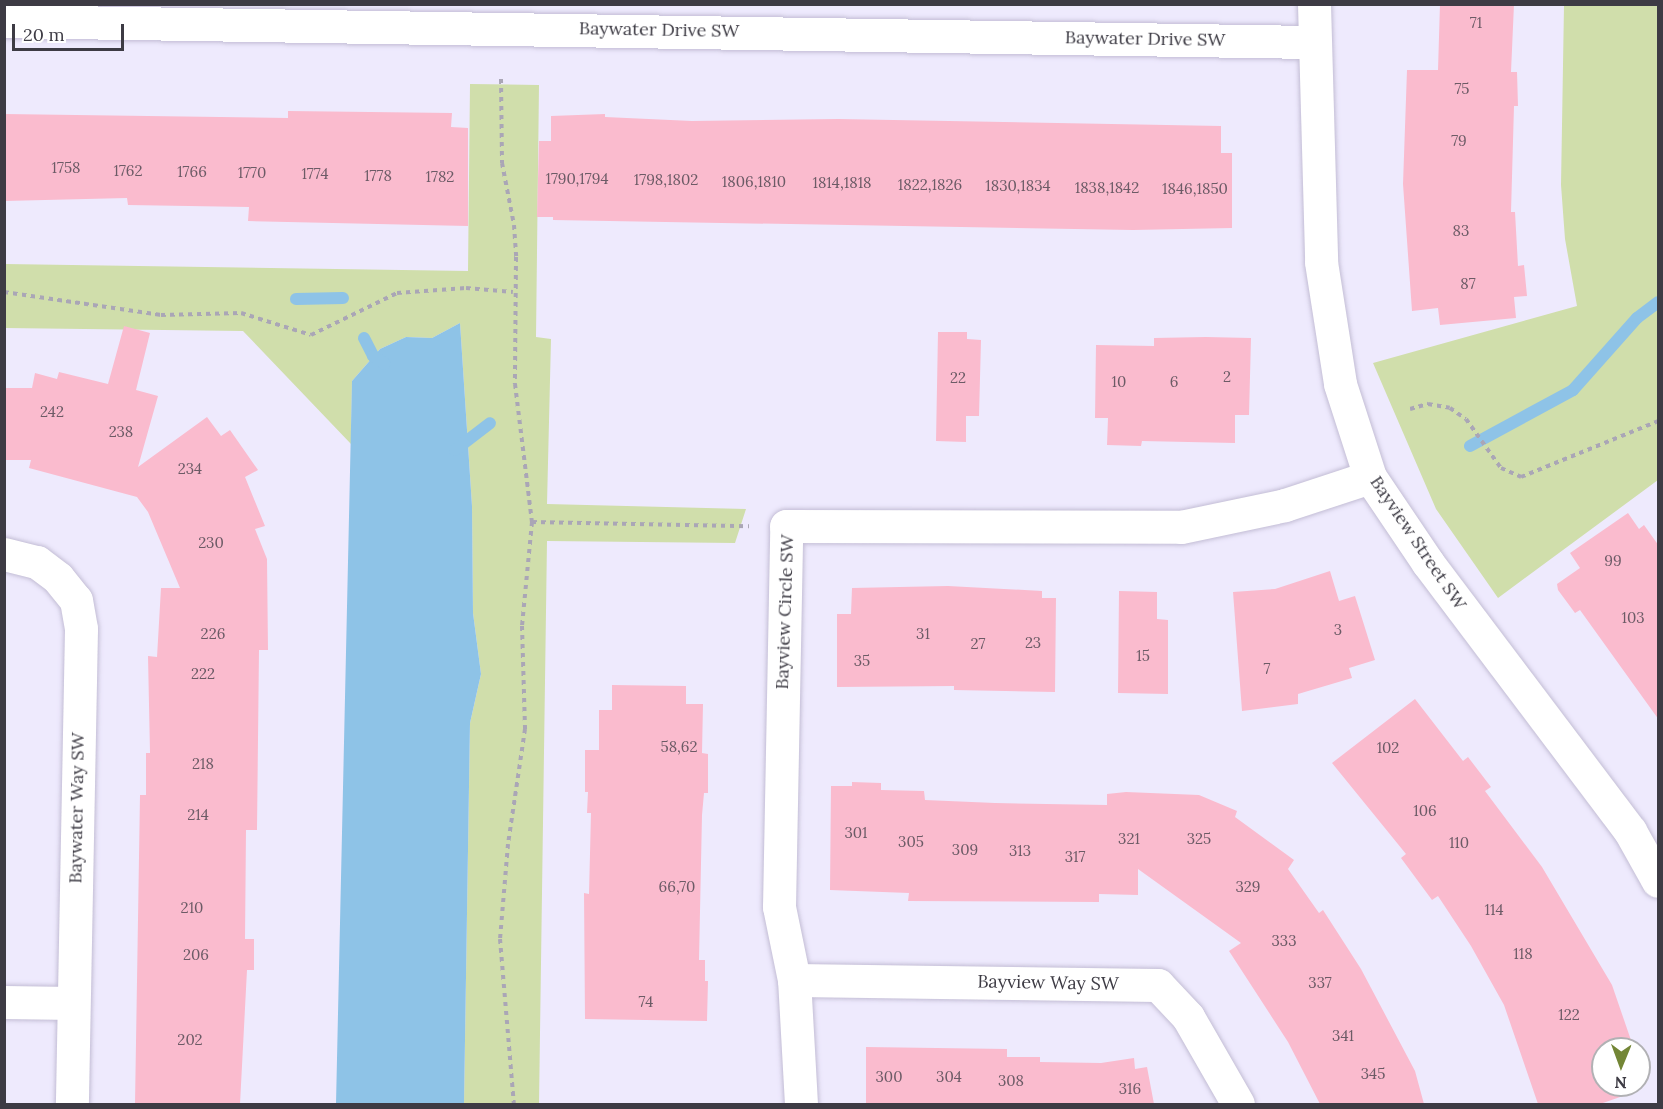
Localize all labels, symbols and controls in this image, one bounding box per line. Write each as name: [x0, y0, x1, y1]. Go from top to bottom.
scale bar: [15, 12, 128, 50]
house number: 71: [1470, 14, 1482, 32]
street label: Baywater Drive SW: [579, 18, 739, 42]
text: 20 m: [23, 23, 65, 46]
street label: Baywater Drive SW: [1065, 27, 1225, 51]
house number: 75: [1454, 80, 1470, 98]
house number: 79: [1451, 132, 1467, 150]
house number: 1758: [52, 159, 80, 177]
house number: 1762: [113, 162, 143, 180]
house number: 1766: [177, 163, 207, 181]
house number: 1770: [238, 164, 266, 182]
house number: 1774: [301, 165, 329, 183]
house number: 1778: [364, 167, 392, 185]
house number: 1782: [426, 168, 454, 186]
house number: 1790,1794: [545, 170, 609, 188]
house number: 1798,1802: [634, 171, 698, 189]
house number: 1806,1810: [722, 173, 786, 191]
house number: 1814,1818: [812, 174, 872, 192]
house number: 1822,1826: [898, 176, 962, 194]
house number: 1830,1834: [985, 177, 1051, 195]
house number: 1838,1842: [1075, 179, 1139, 197]
house number: 1846,1850: [1162, 180, 1228, 198]
house number: 83: [1453, 222, 1469, 240]
house number: 87: [1460, 275, 1476, 293]
house number: 2: [1223, 368, 1231, 386]
house number: 22: [950, 369, 966, 387]
house number: 10: [1112, 373, 1126, 391]
house number: 6: [1170, 373, 1178, 391]
house number: 242: [40, 403, 64, 421]
house number: 238: [109, 423, 133, 441]
house number: 234: [178, 460, 202, 478]
street label: Bayview Street SW: [1365, 472, 1471, 614]
house number: 230: [198, 534, 224, 552]
street label: Bayview Circle SW: [771, 534, 799, 690]
house number: 99: [1604, 552, 1622, 570]
house number: 103: [1621, 609, 1645, 627]
house number: 3: [1334, 621, 1342, 639]
house number: 226: [201, 625, 225, 643]
house number: 31: [916, 625, 930, 643]
house number: 23: [1025, 634, 1041, 652]
house number: 27: [971, 635, 985, 653]
house number: 15: [1136, 647, 1150, 665]
house number: 35: [854, 652, 870, 670]
house number: 7: [1264, 660, 1270, 678]
house number: 222: [191, 665, 215, 683]
street label: Baywater Way SW: [65, 732, 89, 884]
house number: 58,62: [661, 738, 697, 756]
house number: 102: [1377, 739, 1399, 757]
house number: 218: [192, 755, 214, 773]
house number: 106: [1413, 802, 1437, 820]
house number: 214: [187, 806, 209, 824]
house number: 301: [844, 824, 868, 842]
house number: 321: [1118, 830, 1140, 848]
house number: 325: [1187, 830, 1211, 848]
house number: 305: [898, 833, 924, 851]
house number: 110: [1449, 834, 1469, 852]
house number: 309: [952, 841, 978, 859]
house number: 313: [1009, 842, 1031, 860]
house number: 317: [1065, 848, 1085, 866]
house number: 66,70: [659, 878, 695, 896]
house number: 329: [1235, 878, 1261, 896]
house number: 210: [181, 899, 203, 917]
house number: 114: [1484, 901, 1504, 919]
house number: 333: [1271, 932, 1297, 950]
house number: 118: [1513, 945, 1533, 963]
house number: 206: [183, 946, 209, 964]
street label: Bayview Way SW: [977, 971, 1119, 995]
house number: 337: [1308, 974, 1332, 992]
house number: 74: [639, 993, 653, 1011]
house number: 122: [1558, 1006, 1580, 1024]
house number: 341: [1332, 1027, 1354, 1045]
house number: 202: [177, 1031, 203, 1049]
north arrow: [1591, 1037, 1651, 1097]
house number: 345: [1361, 1065, 1385, 1083]
house number: 300: [876, 1068, 902, 1086]
house number: 304: [936, 1068, 962, 1086]
house number: 308: [998, 1072, 1024, 1090]
text: N: [1614, 1073, 1627, 1093]
house number: 316: [1119, 1080, 1141, 1098]

